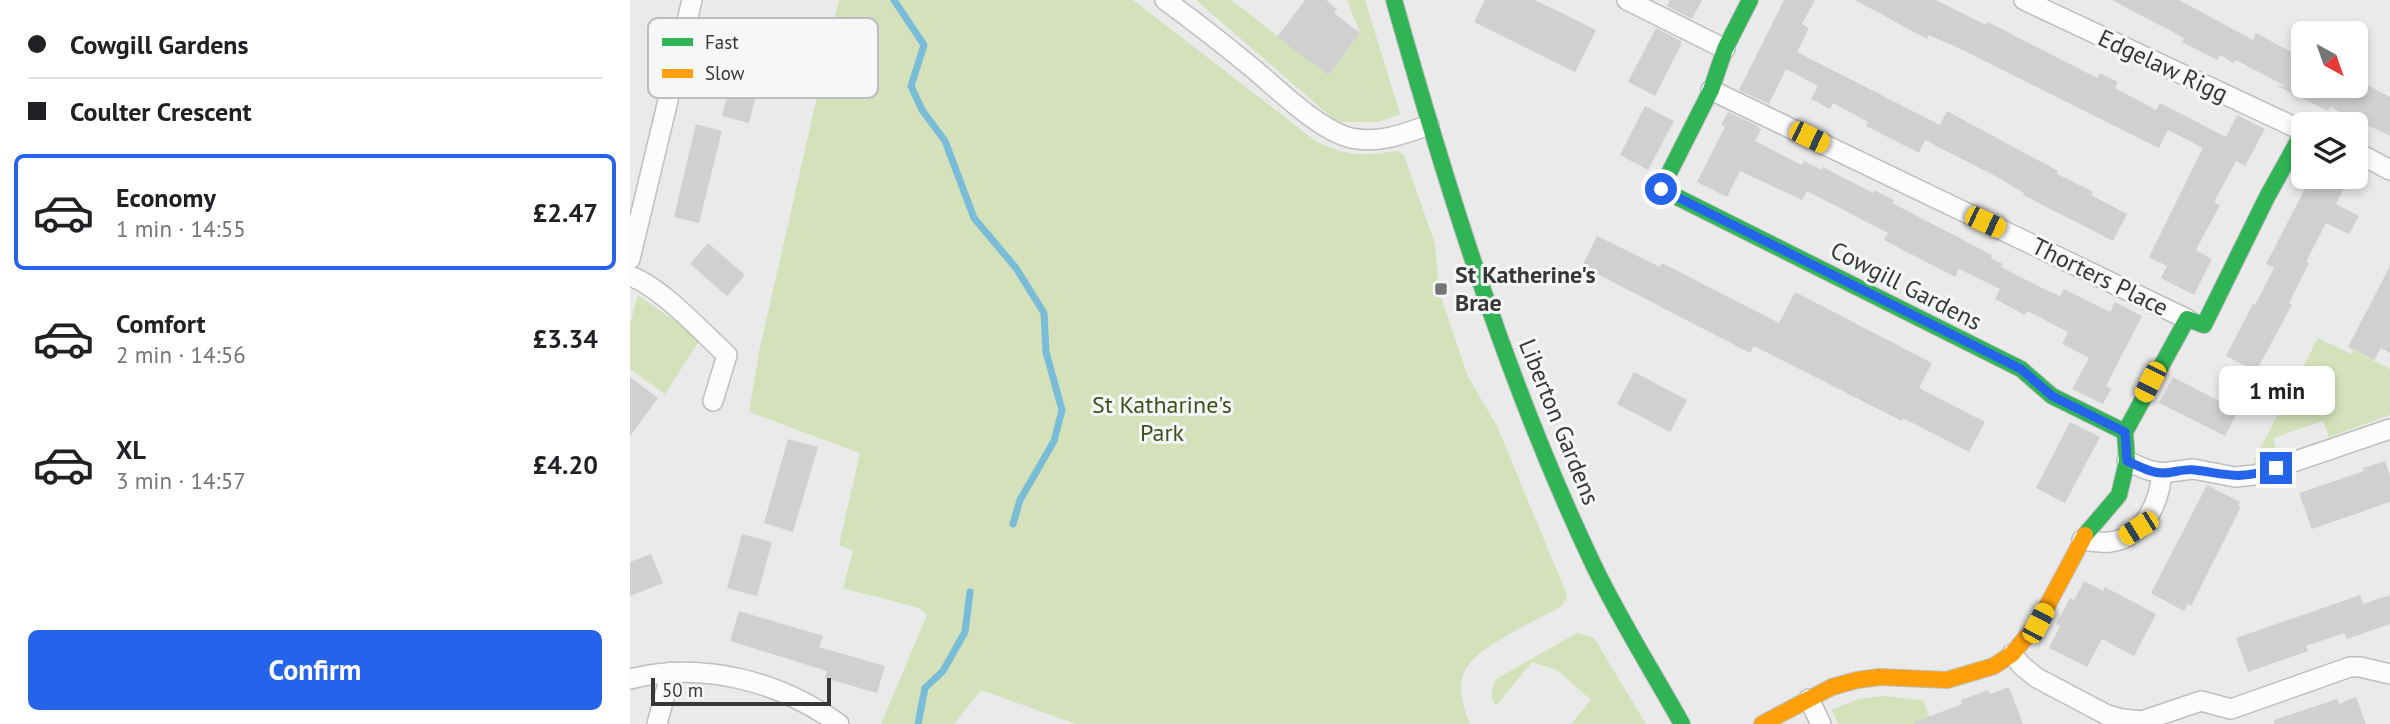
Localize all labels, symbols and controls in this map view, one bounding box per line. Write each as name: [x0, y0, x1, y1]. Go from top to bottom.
legend: [648, 18, 878, 98]
north arrow: [2291, 21, 2368, 98]
map controls: [2291, 21, 2368, 189]
street label: Edgelaw Rigg: [2093, 22, 2233, 109]
text: Cowgill Gardens: [70, 28, 249, 61]
text: Fast: [705, 30, 739, 54]
text: Slow: [705, 61, 745, 85]
text: Coulter Crescent: [70, 95, 252, 128]
button: layers: [2291, 112, 2368, 189]
car: [1786, 118, 1833, 156]
route start: [1645, 173, 1677, 205]
icon: car: [32, 181, 95, 244]
text: Economy: [116, 181, 216, 214]
text: £2.47: [533, 196, 598, 229]
car: [1962, 204, 2009, 240]
text: 1 min · 14:55: [116, 214, 246, 243]
street label: Thorters Place: [2027, 230, 2173, 323]
street label: Cowgill Gardens: [1825, 234, 1987, 337]
place label: St Katherine's Brae: [1455, 259, 1596, 318]
marker: St Katherine's Brae: [1433, 281, 1449, 297]
icon: car: [32, 307, 95, 370]
text: Comfort: [116, 307, 206, 340]
text: £3.34: [533, 322, 598, 355]
street label: Liberton Gardens: [1512, 334, 1607, 509]
text: 2 min · 14:56: [116, 340, 246, 369]
car: [2132, 359, 2169, 405]
callout: 1 min: [2218, 366, 2334, 416]
text: 1 min: [2249, 376, 2305, 405]
park label: St Katharine's Park: [1092, 389, 1232, 448]
icon: car: [32, 433, 95, 496]
text: XL: [116, 433, 146, 466]
text: £4.20: [533, 448, 598, 481]
route end: [2260, 452, 2292, 484]
text: 3 min · 14:57: [116, 466, 246, 495]
car: [2115, 508, 2162, 548]
car: [2019, 600, 2058, 646]
button: Confirm: [28, 630, 602, 710]
scale bar: [651, 675, 831, 707]
text: 50 m: [662, 678, 703, 702]

